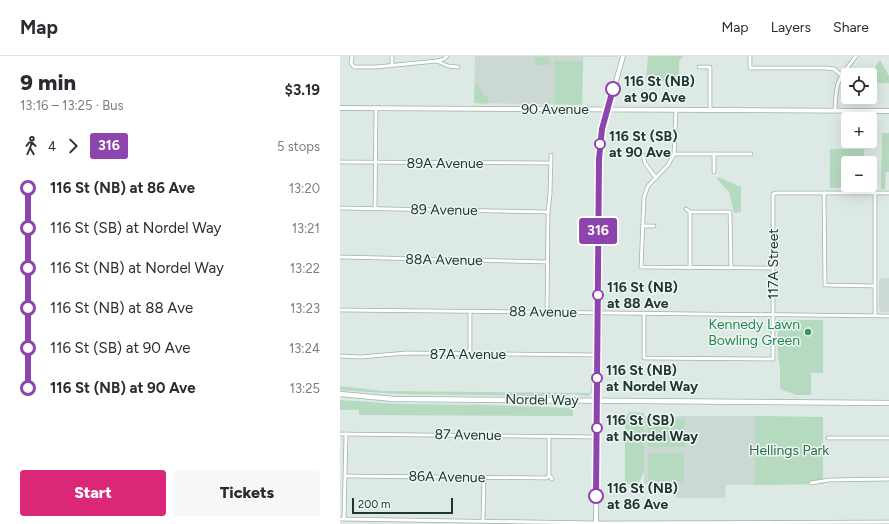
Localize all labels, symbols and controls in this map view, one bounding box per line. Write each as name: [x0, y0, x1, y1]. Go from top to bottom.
text: Map: [20, 16, 58, 39]
text: Map: [721, 19, 749, 36]
text: Layers: [771, 19, 811, 36]
text: Share: [833, 19, 869, 36]
map controls: [841, 68, 877, 192]
button: locate: [841, 68, 877, 104]
text: 9 min: [20, 69, 76, 96]
place label: 116 St (NB) at 90 Ave: [624, 73, 695, 106]
text: $3.19: [285, 81, 320, 99]
marker: 116 St (NB) at 90 Ave: [605, 81, 621, 97]
text: 13:16 – 13:25 · Bus: [20, 98, 123, 113]
street label: 90 Avenue: [521, 101, 589, 118]
button: +: [841, 112, 877, 148]
place label: 116 St (SB) at 90 Ave: [609, 128, 678, 161]
icon: walk: [20, 135, 42, 157]
icon: forward: [62, 135, 84, 157]
text: 316: [98, 137, 120, 154]
marker: 116 St (SB) at 90 Ave: [594, 138, 606, 150]
text: 4: [48, 139, 56, 154]
text: 5 stops: [277, 139, 320, 154]
street label: 89A Avenue: [407, 155, 484, 172]
button: −: [841, 156, 877, 192]
text: 116 St (NB) at 86 Ave: [50, 179, 195, 197]
text: 13:20: [289, 181, 320, 196]
street label: 89 Avenue: [410, 201, 478, 219]
line badge: 316: [575, 218, 621, 244]
text: 116 St (SB) at Nordel Way: [50, 219, 221, 237]
text: 13:21: [292, 221, 320, 236]
text: 316: [587, 222, 609, 239]
street label: 117A Street: [765, 228, 782, 300]
street label: 88A Avenue: [405, 251, 483, 269]
text: 116 St (NB) at Nordel Way: [50, 259, 224, 277]
text: 13:22: [290, 261, 320, 276]
place label: 116 St (NB) at 88 Ave: [607, 279, 678, 312]
marker: 116 St (NB) at 88 Ave: [592, 289, 604, 301]
text: 116 St (NB) at 88 Ave: [50, 299, 193, 317]
text: 13:23: [290, 301, 320, 316]
street label: 88 Avenue: [509, 303, 577, 321]
place label: Kennedy Lawn Bowling Green: [708, 316, 800, 349]
marker: Kennedy Lawn Bowling Green: [803, 327, 813, 337]
text: 116 St (SB) at 90 Ave: [50, 339, 190, 357]
text: 13:24: [289, 341, 320, 356]
street label: 87A Avenue: [430, 346, 507, 363]
place label: 116 St (NB) at Nordel Way: [606, 362, 699, 395]
marker: 116 St (NB) at Nordel Way: [591, 372, 603, 384]
text: 116 St (NB) at 90 Ave: [50, 379, 196, 397]
text: 13:25: [290, 381, 320, 396]
street label: Nordel Way: [505, 391, 579, 409]
place label: 116 St (SB) at Nordel Way: [606, 412, 699, 445]
marker: 116 St (SB) at Nordel Way: [591, 422, 603, 434]
street label: 87 Avenue: [434, 426, 502, 444]
park label: Hellings Park: [749, 442, 829, 459]
street label: 86A Avenue: [408, 468, 486, 486]
button: Start: [20, 470, 166, 516]
button: Tickets: [174, 470, 320, 516]
place label: 116 St (NB) at 86 Ave: [607, 480, 678, 513]
marker: 116 St (NB) at 86 Ave: [588, 488, 604, 504]
scale bar: [352, 496, 453, 515]
text: 200 m: [358, 498, 390, 511]

